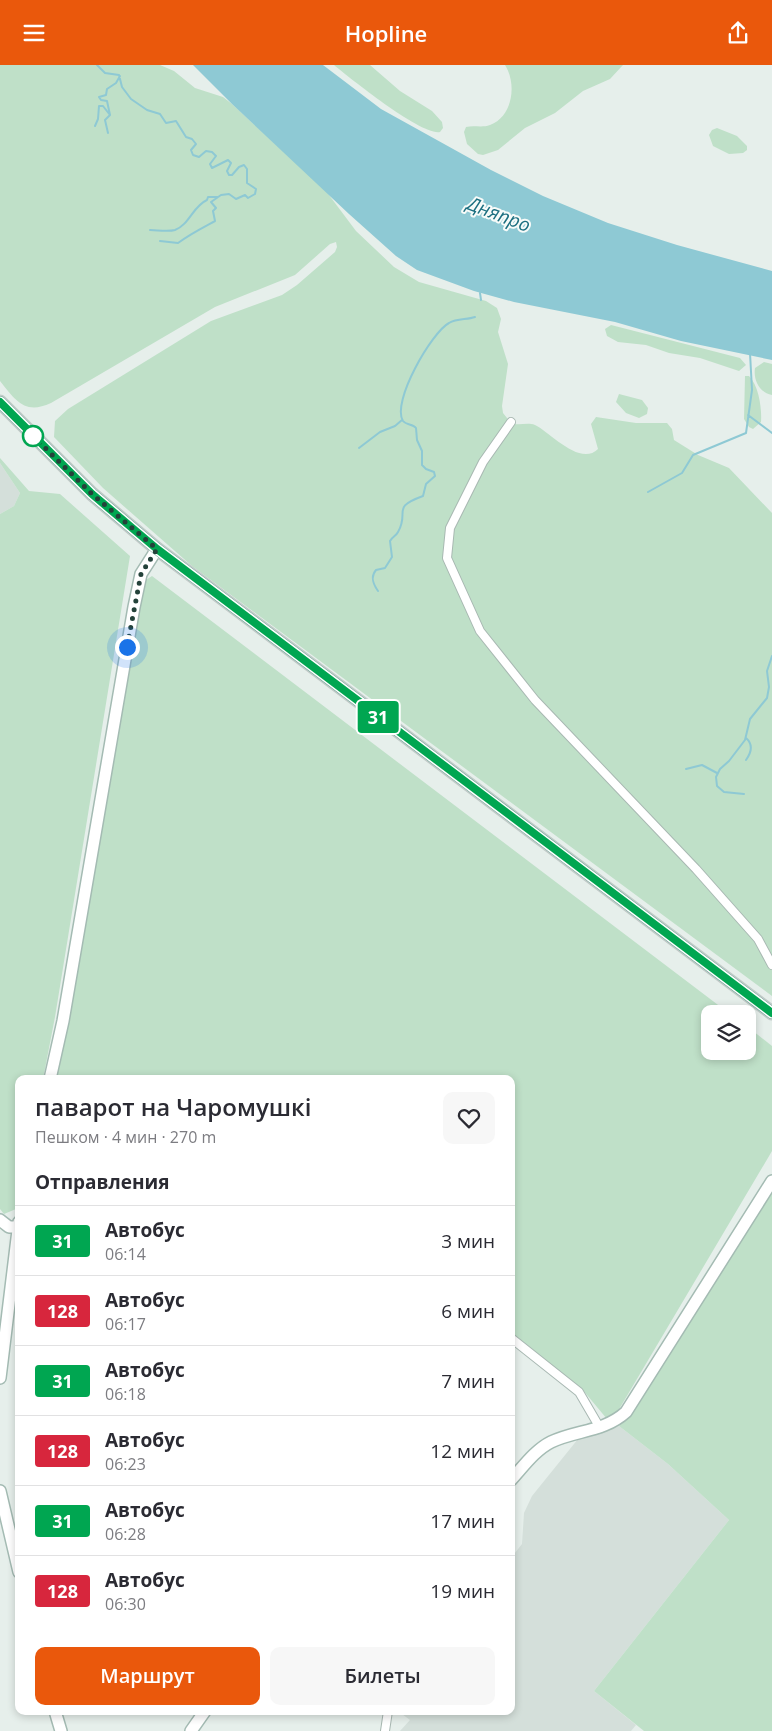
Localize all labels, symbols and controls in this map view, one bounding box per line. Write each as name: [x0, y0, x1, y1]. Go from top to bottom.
text: Hopline: [345, 18, 427, 48]
icon: menu: [20, 19, 48, 47]
icon: share: [724, 19, 752, 47]
water label: Дняпро: [462, 189, 534, 238]
unlabelled marker: [22, 425, 44, 447]
your location: [115, 635, 140, 660]
line badge: 31: [356, 701, 400, 733]
text: 31: [368, 705, 388, 729]
map controls: [701, 1005, 756, 1060]
button: layers: [701, 1005, 756, 1060]
text: паварот на Чаромушкі: [35, 1090, 311, 1123]
button: heart: [443, 1092, 495, 1144]
text: Пешком · 4 мин · 270 m: [35, 1126, 216, 1148]
text: Отправления: [35, 1169, 169, 1195]
text: Автобус: [105, 1217, 185, 1243]
text: 3 мин: [441, 1228, 495, 1254]
text: 31: [52, 1229, 73, 1253]
text: 06:14: [105, 1243, 146, 1265]
text: Автобус: [105, 1287, 185, 1313]
text: 6 мин: [441, 1298, 495, 1324]
text: 128: [47, 1299, 78, 1323]
text: 06:17: [105, 1313, 146, 1335]
text: Автобус: [105, 1357, 185, 1383]
text: 7 мин: [441, 1368, 495, 1394]
text: 31: [52, 1369, 73, 1393]
text: 06:18: [105, 1383, 146, 1405]
text: Автобус: [105, 1427, 185, 1453]
text: 12 мин: [430, 1438, 495, 1464]
text: 128: [47, 1439, 78, 1463]
text: 06:23: [105, 1453, 146, 1475]
text: Автобус: [105, 1497, 185, 1523]
text: 17 мин: [430, 1508, 495, 1534]
text: 31: [52, 1509, 73, 1533]
text: 06:28: [105, 1523, 146, 1545]
text: Автобус: [105, 1567, 185, 1593]
text: 19 мин: [430, 1578, 495, 1604]
text: 128: [47, 1579, 78, 1603]
text: 06:30: [105, 1593, 146, 1615]
button: Маршрут: [35, 1647, 260, 1705]
button: Билеты: [270, 1647, 495, 1705]

